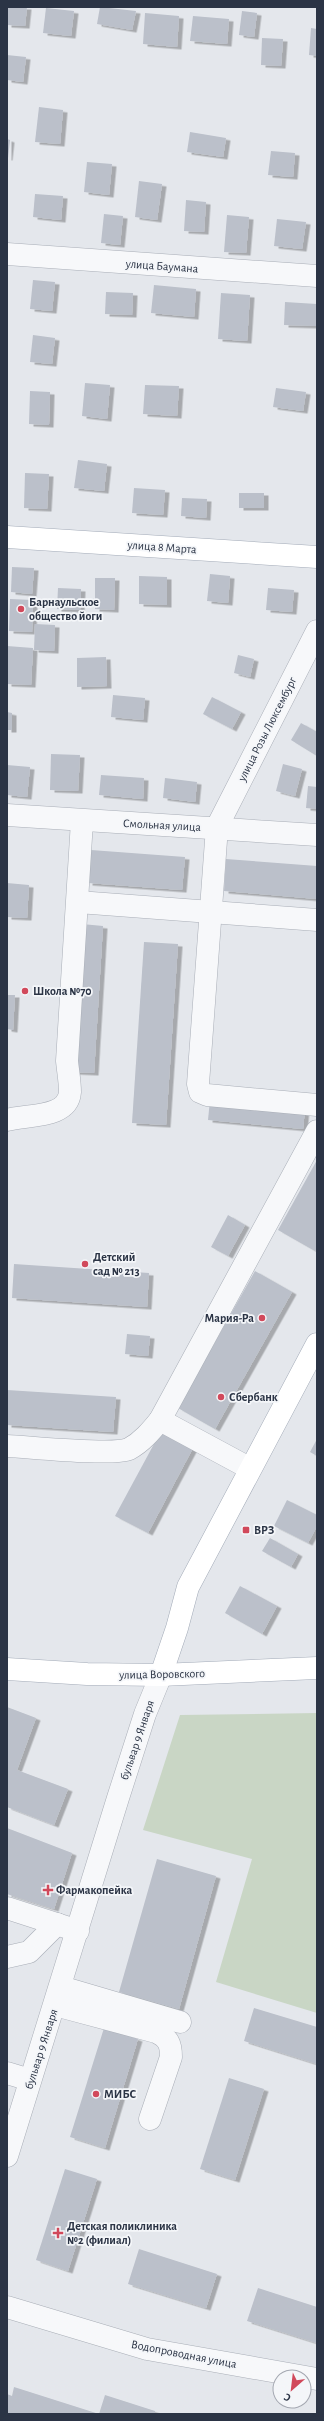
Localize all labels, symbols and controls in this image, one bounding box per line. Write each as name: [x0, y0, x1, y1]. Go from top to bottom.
street label: улица Баумана: [124, 257, 199, 276]
street label: улица 8 Марта: [126, 539, 197, 556]
place label: Барнаульское общество йоги: [29, 596, 102, 622]
marker: Барнаульское общество йоги: [16, 604, 26, 614]
street label: улица Розы Люксембург: [235, 674, 300, 784]
street label: Смольная улица: [123, 817, 202, 834]
place label: Школа №70: [33, 985, 92, 997]
marker: Школа №70: [20, 986, 30, 996]
place label: Детский сад № 213: [93, 1251, 140, 1277]
marker: Детский сад № 213: [80, 1259, 90, 1269]
place label: Мария-Ра: [204, 1312, 254, 1324]
marker: Мария-Ра: [257, 1313, 267, 1323]
place label: Сбербанк: [229, 1391, 278, 1403]
marker: Сбербанк: [216, 1392, 226, 1402]
place label: ВРЗ: [254, 1524, 274, 1536]
marker: ВРЗ: [241, 1525, 251, 1535]
street label: улица Воровского: [118, 1667, 205, 1682]
street label: бульвар 9 Января: [118, 1699, 157, 1782]
place label: Фармакопейка: [56, 1884, 132, 1896]
marker: Фармакопейка: [43, 1885, 53, 1895]
street label: бульвар 9 Января: [22, 2007, 61, 2091]
place label: МИБС: [104, 2088, 137, 2100]
marker: МИБС: [91, 2089, 101, 2099]
place label: Детская поликлиника №2 (филиал): [67, 2220, 177, 2247]
marker: Детская поликлиника №2 (филиал): [52, 2227, 64, 2239]
street label: Водопроводная улица: [130, 2338, 238, 2371]
north arrow: [272, 2369, 312, 2409]
text: С: [282, 2391, 293, 2404]

